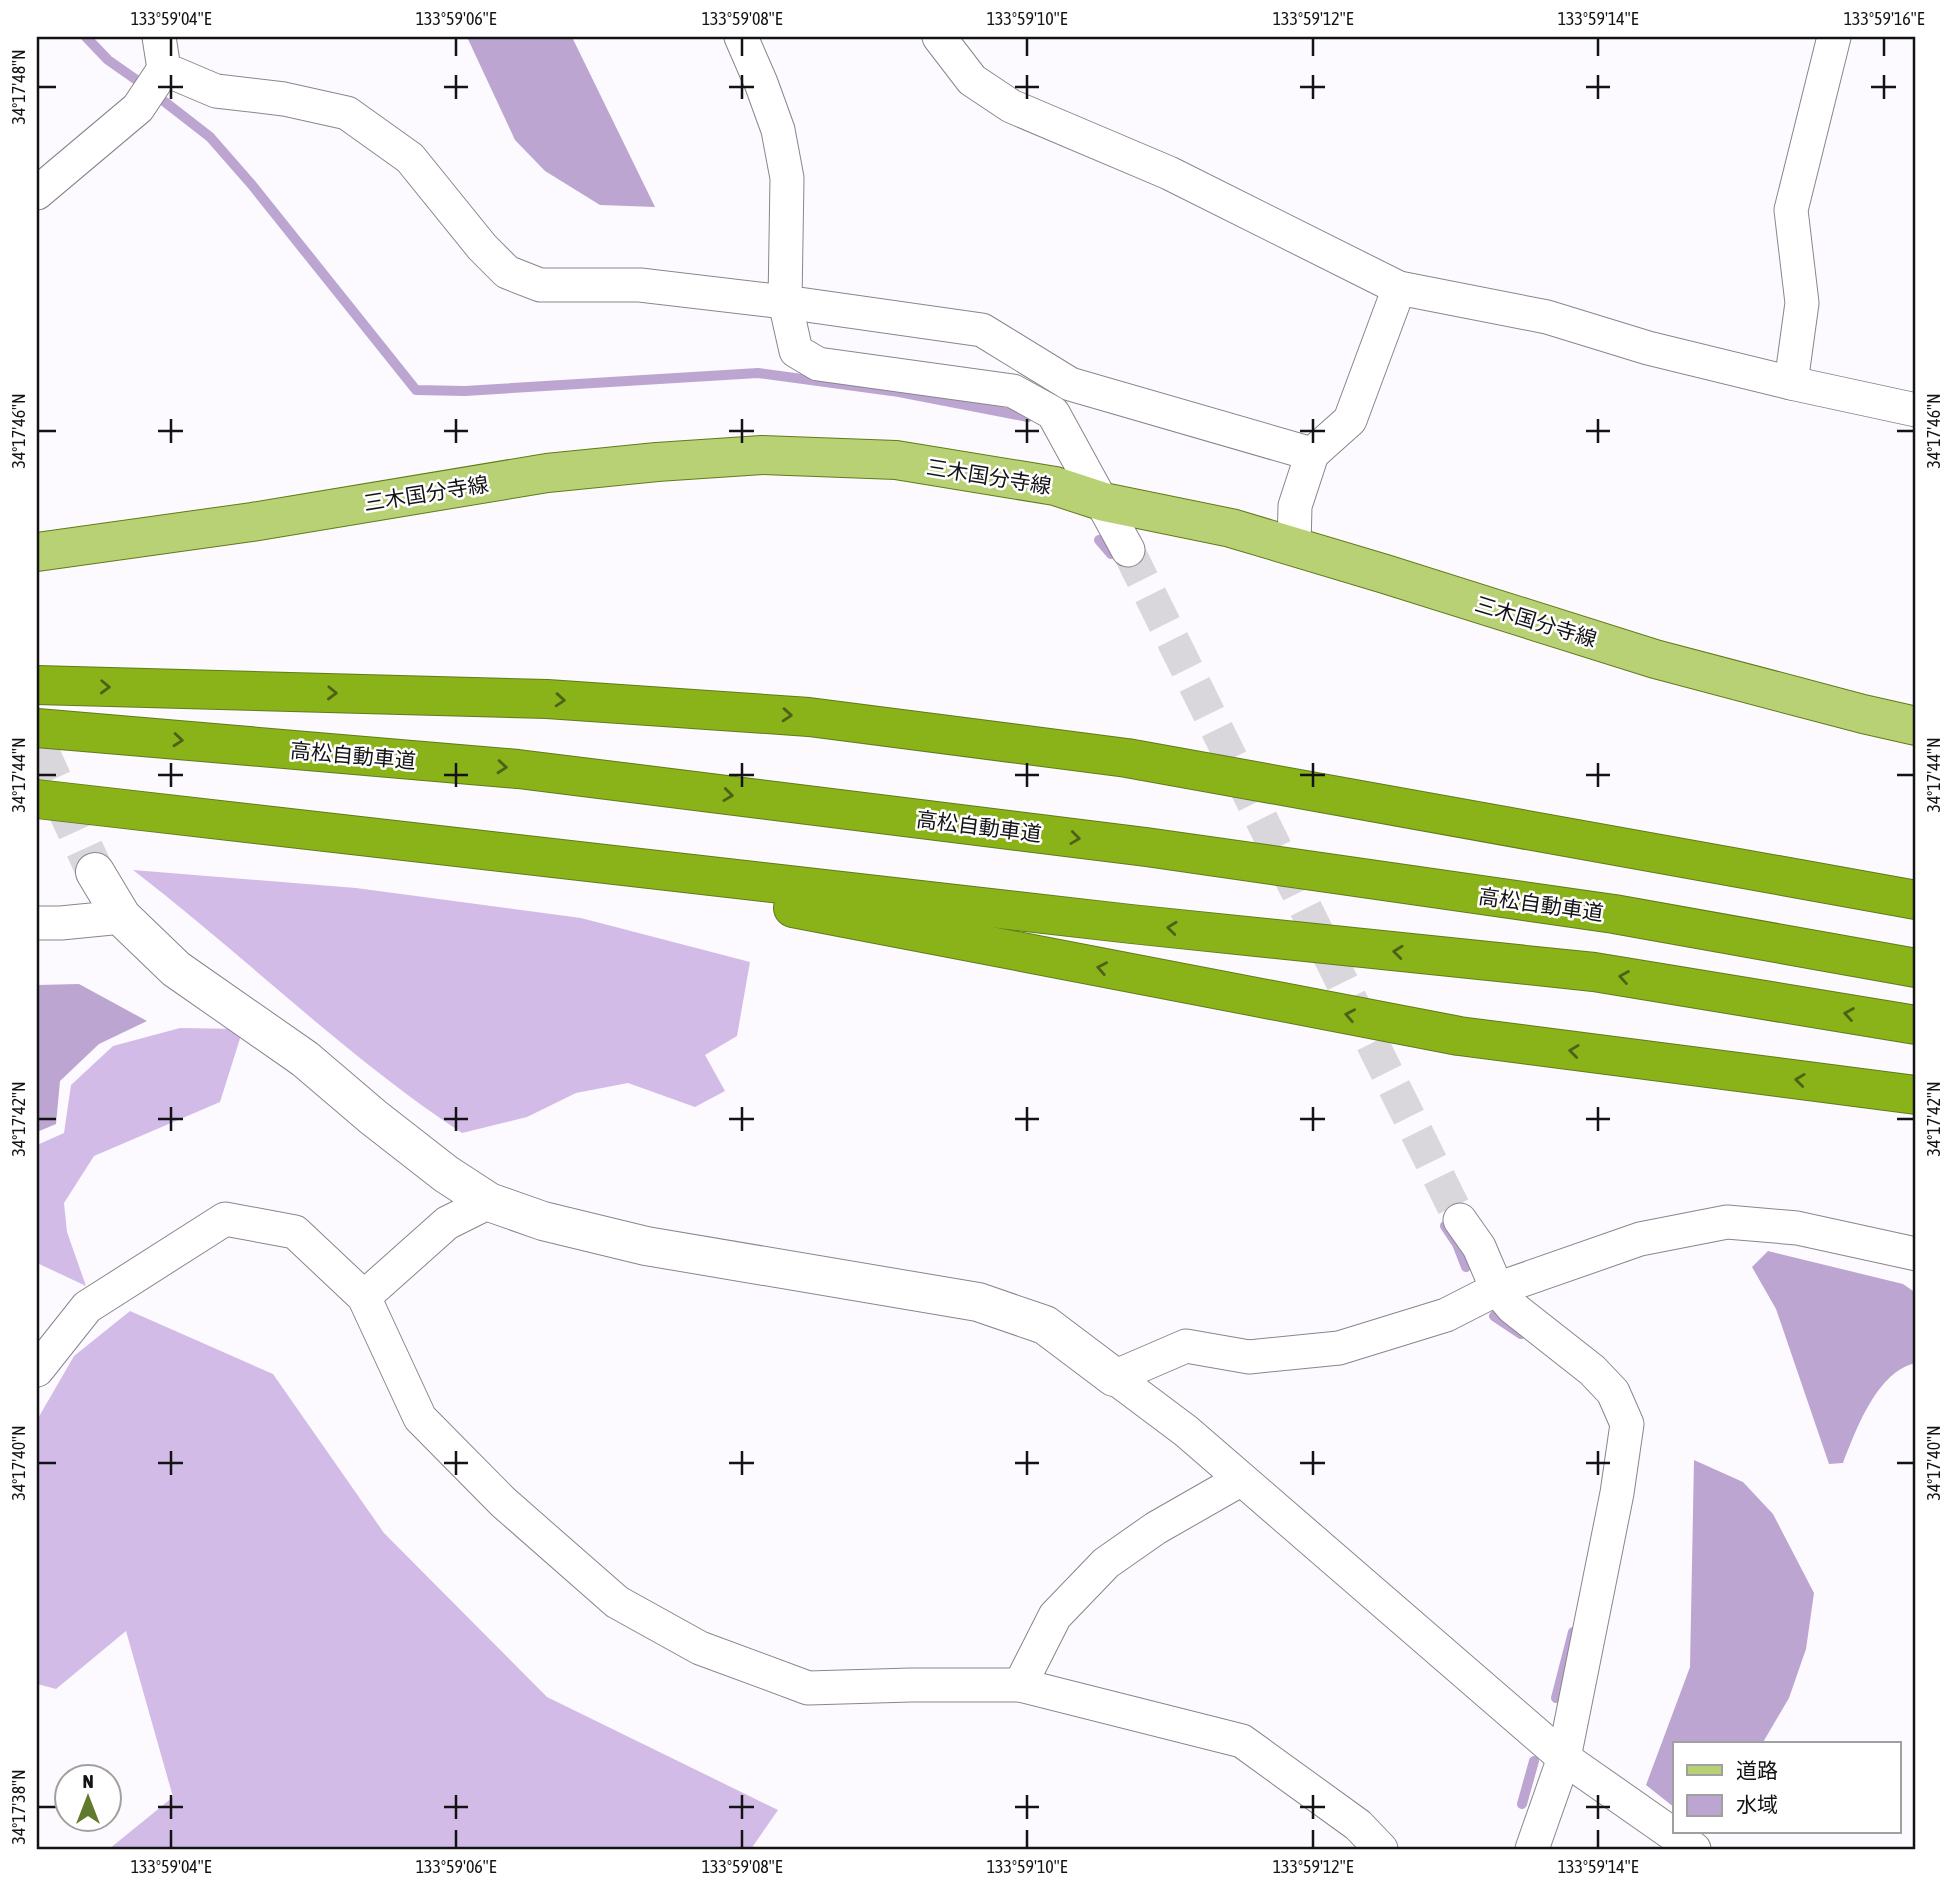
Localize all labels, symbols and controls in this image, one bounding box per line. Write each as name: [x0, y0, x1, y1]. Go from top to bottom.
text: 133°59'04"E: [131, 8, 212, 29]
text: 133°59'06"E: [416, 8, 497, 29]
text: 133°59'08"E: [702, 8, 783, 29]
text: 133°59'10"E: [987, 8, 1068, 29]
text: 133°59'12"E: [1273, 8, 1354, 29]
text: 133°59'14"E: [1558, 8, 1639, 29]
text: 133°59'16"E: [1844, 8, 1925, 29]
text: 34°17'48"N: [8, 49, 29, 125]
text: 34°17'46"N: [8, 393, 29, 469]
text: 34°17'46"N: [1923, 393, 1944, 469]
street label: 三木国分寺線: [925, 454, 1053, 498]
street label: 三木国分寺線: [362, 471, 490, 515]
street label: 三木国分寺線: [1472, 591, 1600, 651]
one-way arrow: [100, 679, 111, 694]
one-way arrow: [327, 686, 338, 701]
one-way arrow: [555, 692, 566, 707]
one-way arrow: [782, 707, 793, 722]
one-way arrow: [173, 732, 184, 747]
text: 34°17'44"N: [8, 737, 29, 813]
text: 34°17'44"N: [1923, 737, 1944, 813]
street label: 高松自動車道: [289, 738, 417, 772]
one-way arrow: [497, 759, 508, 774]
one-way arrow: [722, 787, 734, 802]
street label: 高松自動車道: [915, 806, 1043, 846]
one-way arrow: [1070, 830, 1081, 845]
street label: 高松自動車道: [1477, 883, 1605, 925]
one-way arrow: [1166, 921, 1178, 936]
one-way arrow: [1393, 944, 1404, 959]
one-way arrow: [1096, 962, 1108, 977]
one-way arrow: [1618, 970, 1630, 985]
one-way arrow: [1843, 1007, 1855, 1022]
one-way arrow: [1344, 1008, 1356, 1023]
one-way arrow: [1568, 1043, 1580, 1058]
one-way arrow: [1794, 1072, 1806, 1087]
text: 34°17'42"N: [8, 1081, 29, 1157]
text: 34°17'42"N: [1923, 1081, 1944, 1157]
text: 34°17'40"N: [8, 1425, 29, 1501]
text: 34°17'40"N: [1923, 1425, 1944, 1501]
legend: [1673, 1742, 1900, 1834]
text: 道路: [1736, 1758, 1778, 1782]
north arrow: [52, 1764, 122, 1834]
text: 34°17'38"N: [8, 1769, 29, 1845]
text: N: [82, 1770, 94, 1792]
text: 水域: [1736, 1792, 1778, 1816]
text: 133°59'04"E: [131, 1856, 212, 1877]
text: 133°59'06"E: [416, 1856, 497, 1877]
text: 133°59'08"E: [702, 1856, 783, 1877]
text: 133°59'10"E: [987, 1856, 1068, 1877]
text: 133°59'12"E: [1273, 1856, 1354, 1877]
text: 133°59'14"E: [1558, 1856, 1639, 1877]

